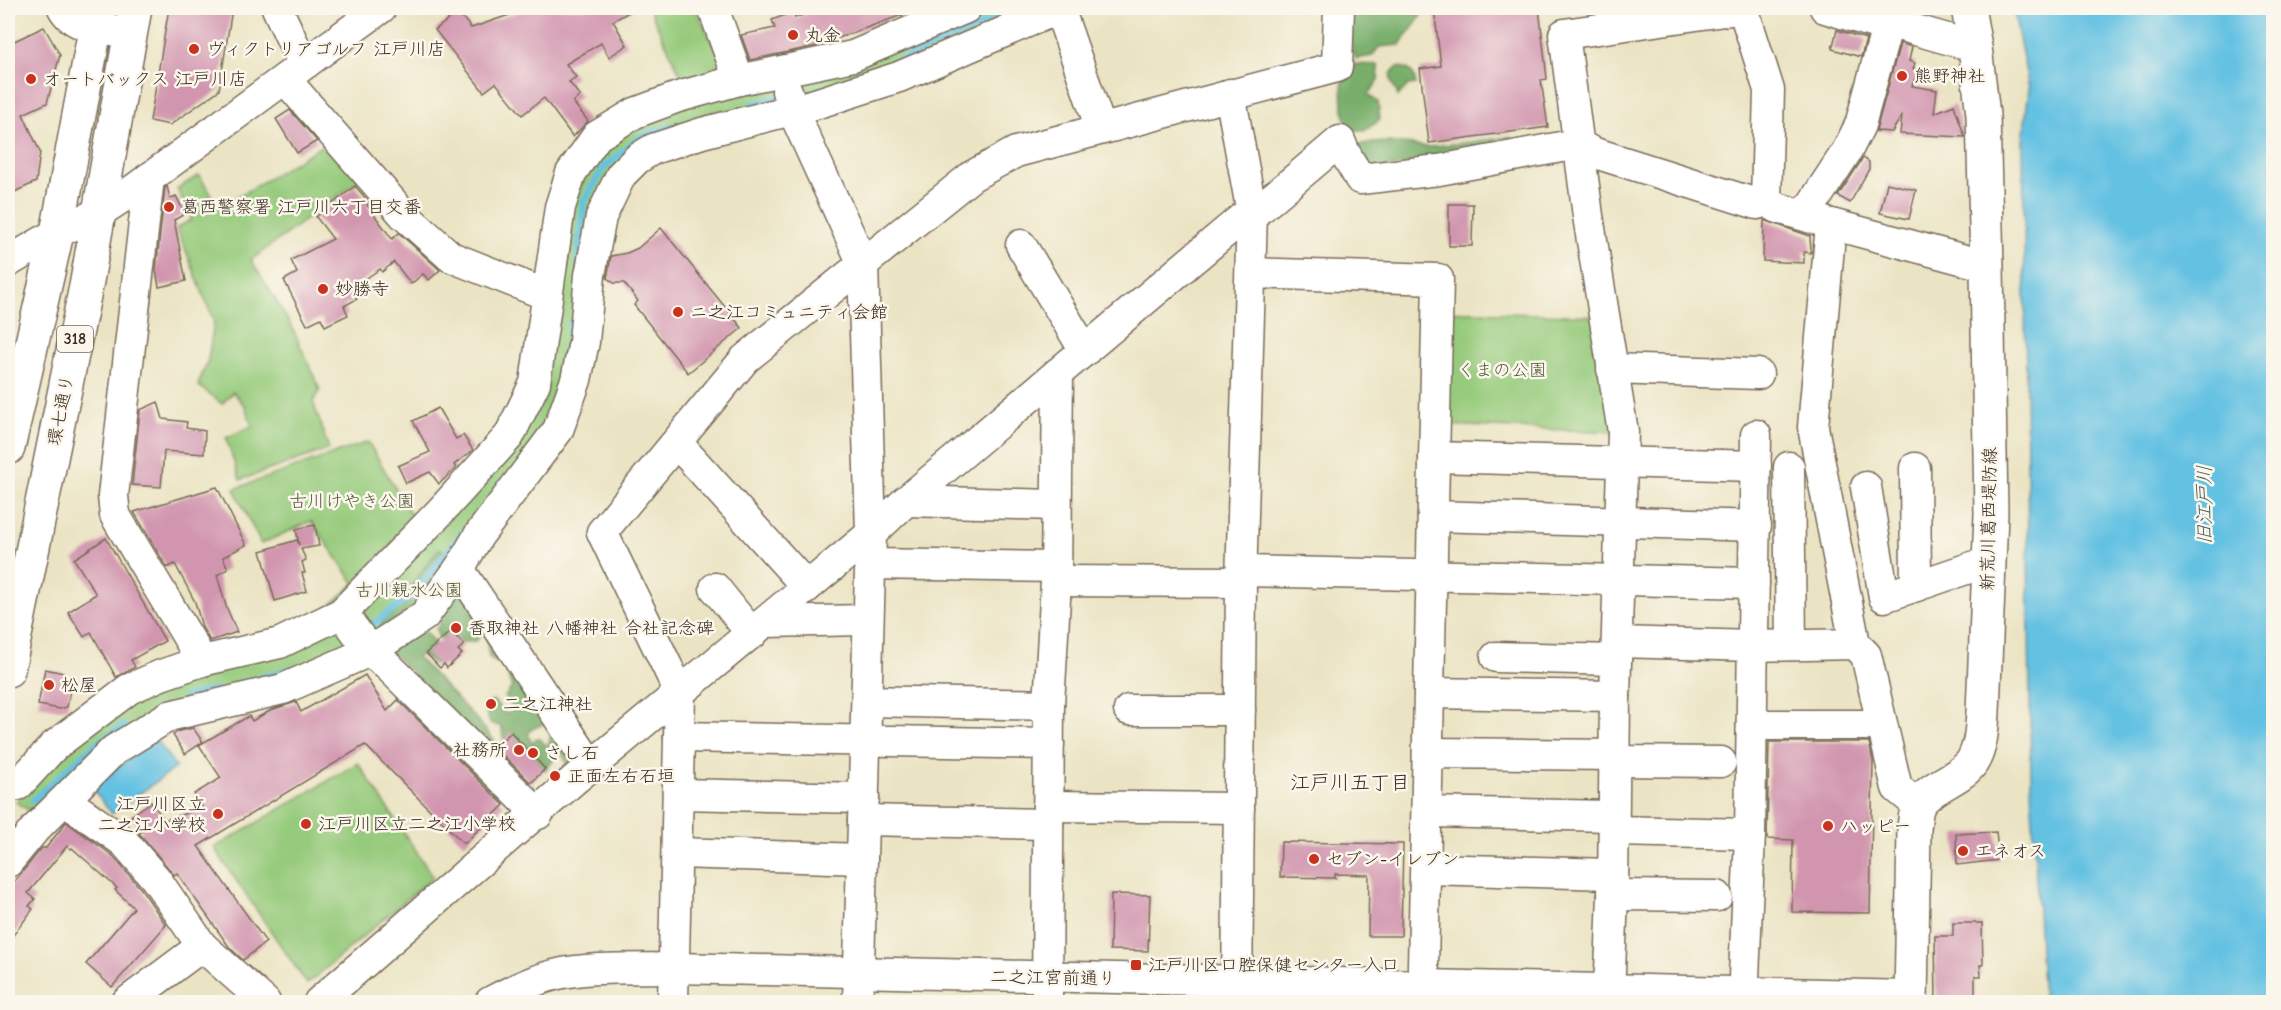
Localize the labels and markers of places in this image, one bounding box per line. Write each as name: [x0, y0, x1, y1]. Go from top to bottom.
place label: 丸金: [805, 25, 841, 46]
marker: 丸金: [786, 28, 800, 42]
place label: ヴィクトリアゴルフ 江戸川店: [206, 39, 445, 60]
marker: ヴィクトリアゴルフ 江戸川店: [187, 42, 201, 56]
place label: 熊野神社: [1914, 66, 1986, 87]
place label: オートバックス 江戸川店: [43, 69, 247, 90]
marker: 熊野神社: [1895, 69, 1909, 83]
marker: オートバックス 江戸川店: [24, 72, 38, 86]
place label: 葛西警察署 江戸川六丁目交番: [181, 197, 421, 218]
marker: 葛西警察署 江戸川六丁目交番: [162, 200, 176, 214]
place label: 妙勝寺: [335, 279, 389, 300]
marker: 妙勝寺: [316, 282, 330, 296]
place label: ニ之江コミュニティ会館: [690, 302, 888, 323]
marker: ニ之江コミュニティ会館: [671, 305, 685, 319]
place label: 香取神社 八幡神社 合社記念碑: [468, 618, 714, 639]
marker: 香取神社 八幡神社 合社記念碑: [449, 621, 463, 635]
place label: 松屋: [61, 675, 97, 696]
marker: 松屋: [42, 678, 56, 692]
place label: 二之江神社: [503, 694, 593, 715]
marker: 二之江神社: [484, 697, 498, 711]
place label: 社務所: [453, 740, 507, 761]
marker: 社務所: [512, 743, 526, 757]
place label: さし石: [545, 743, 599, 764]
marker: さし石: [526, 746, 540, 760]
place label: 正面左右石垣: [567, 766, 675, 787]
marker: 正面左右石垣: [548, 769, 562, 783]
place label: 江戸川区立 二之江小学校: [98, 794, 206, 836]
marker: 江戸川区立 二之江小学校: [211, 807, 225, 821]
place label: 江戸川区立二之江小学校: [318, 814, 516, 835]
place label: ハッピー: [1840, 816, 1911, 837]
marker: 江戸川区立二之江小学校: [299, 817, 313, 831]
marker: ハッピー: [1821, 819, 1835, 833]
place label: エネオス: [1975, 841, 2046, 862]
marker: エネオス: [1956, 844, 1970, 858]
place label: セブン-イレブン: [1326, 849, 1459, 870]
marker: セブン-イレブン: [1307, 852, 1321, 866]
place label: 江戸川区口腔保健センター入口: [1148, 955, 1399, 976]
marker: 江戸川区口腔保健センター入口: [1129, 958, 1143, 972]

